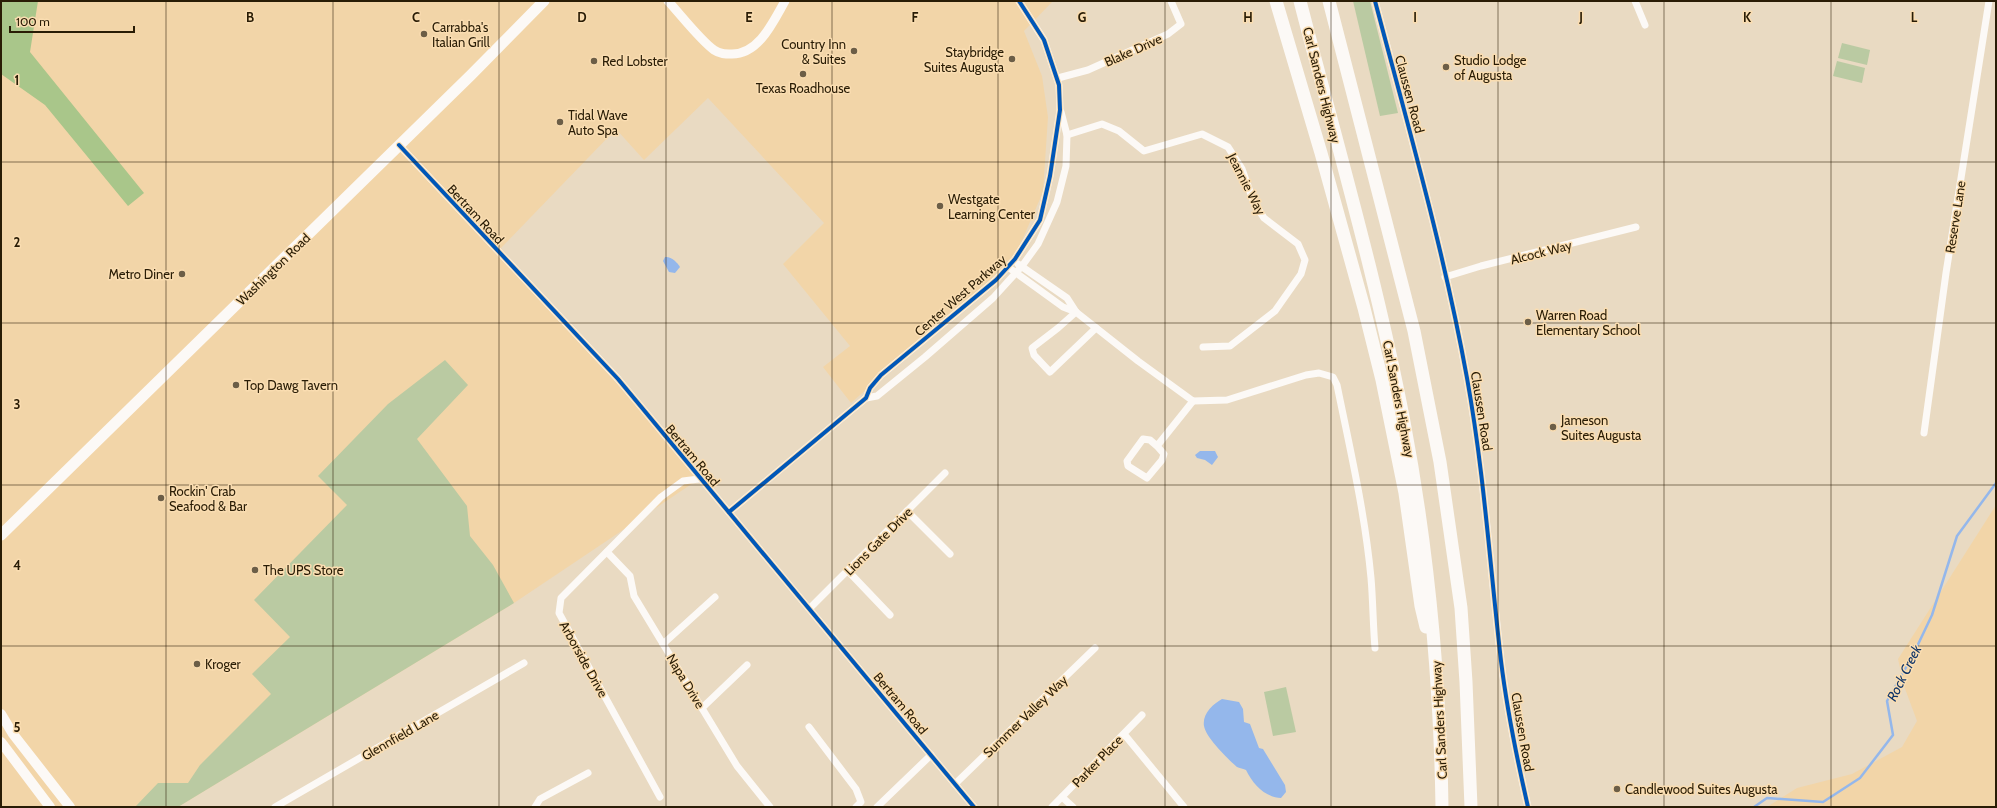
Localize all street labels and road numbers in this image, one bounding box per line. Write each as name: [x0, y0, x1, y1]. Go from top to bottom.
street label: Carl Sanders Highway: [1300, 25, 1344, 145]
street label: Blake Drive: [1102, 30, 1165, 70]
street label: Claussen Road: [1392, 53, 1428, 135]
street label: Jeannie Way: [1224, 150, 1270, 218]
street label: Reserve Lane: [1941, 179, 1969, 254]
street label: Bertram Road: [444, 181, 508, 247]
street label: Washington Road: [233, 230, 313, 308]
street label: Alcock Way: [1509, 237, 1574, 267]
street label: Center West Parkway: [911, 251, 1009, 339]
street label: Carl Sanders Highway: [1380, 339, 1418, 459]
street label: Claussen Road: [1468, 370, 1496, 452]
street label: Bertram Road: [663, 421, 723, 489]
street label: Lions Gate Drive: [841, 503, 916, 578]
street label: Arborside Drive: [556, 618, 612, 700]
street label: Napa Drive: [663, 651, 709, 711]
street label: Carl Sanders Highway: [1428, 660, 1450, 780]
street label: Bertram Road: [871, 669, 931, 737]
street label: Summer Valley Way: [980, 671, 1071, 760]
street label: Claussen Road: [1508, 691, 1538, 773]
street label: Glennfield Lane: [359, 706, 442, 764]
street label: Parker Place: [1068, 731, 1126, 790]

